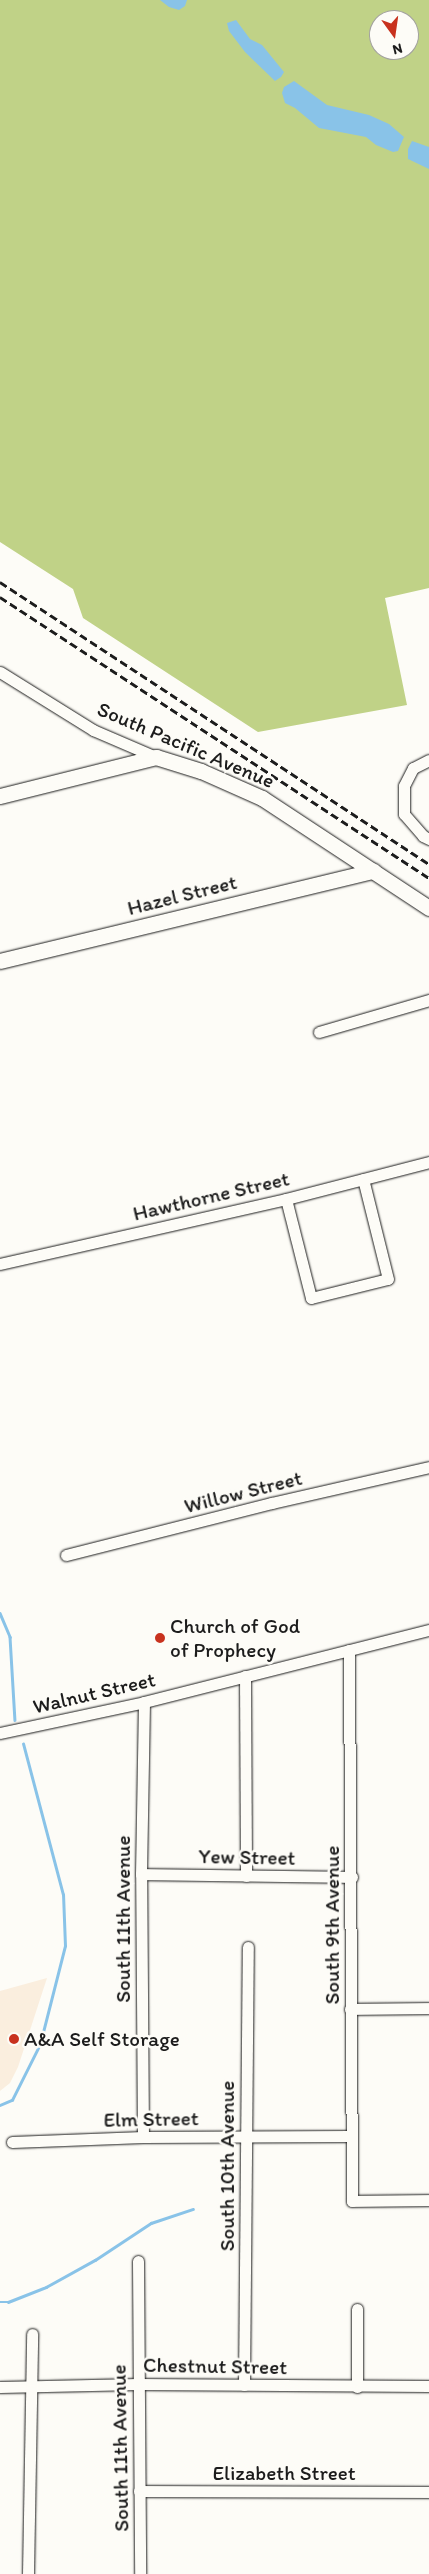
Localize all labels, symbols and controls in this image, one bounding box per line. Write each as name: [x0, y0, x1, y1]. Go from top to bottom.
north arrow: [369, 10, 419, 60]
text: N: [391, 40, 404, 58]
street label: South Pacific Avenue: [94, 697, 278, 793]
street label: Hazel Street: [125, 869, 239, 921]
street label: Hawthorne Street: [131, 1166, 291, 1226]
street label: Willow Street: [182, 1465, 304, 1519]
place label: Church of God of Prophecy: [170, 1613, 300, 1663]
marker: Church of God of Prophecy: [154, 1632, 166, 1644]
street label: Walnut Street: [30, 1667, 158, 1719]
street label: South 11th Avenue: [110, 1836, 136, 2002]
street label: Yew Street: [199, 1844, 295, 1870]
street label: South 9th Avenue: [319, 1846, 345, 2004]
place label: A&A Self Storage: [24, 2026, 179, 2052]
marker: A&A Self Storage: [8, 2033, 20, 2045]
street label: South 10th Avenue: [214, 2081, 240, 2251]
street label: Elm Street: [103, 2106, 199, 2132]
street label: Chestnut Street: [143, 2352, 287, 2380]
street label: South 11th Avenue: [106, 2365, 134, 2531]
street label: Elizabeth Street: [213, 2460, 355, 2486]

